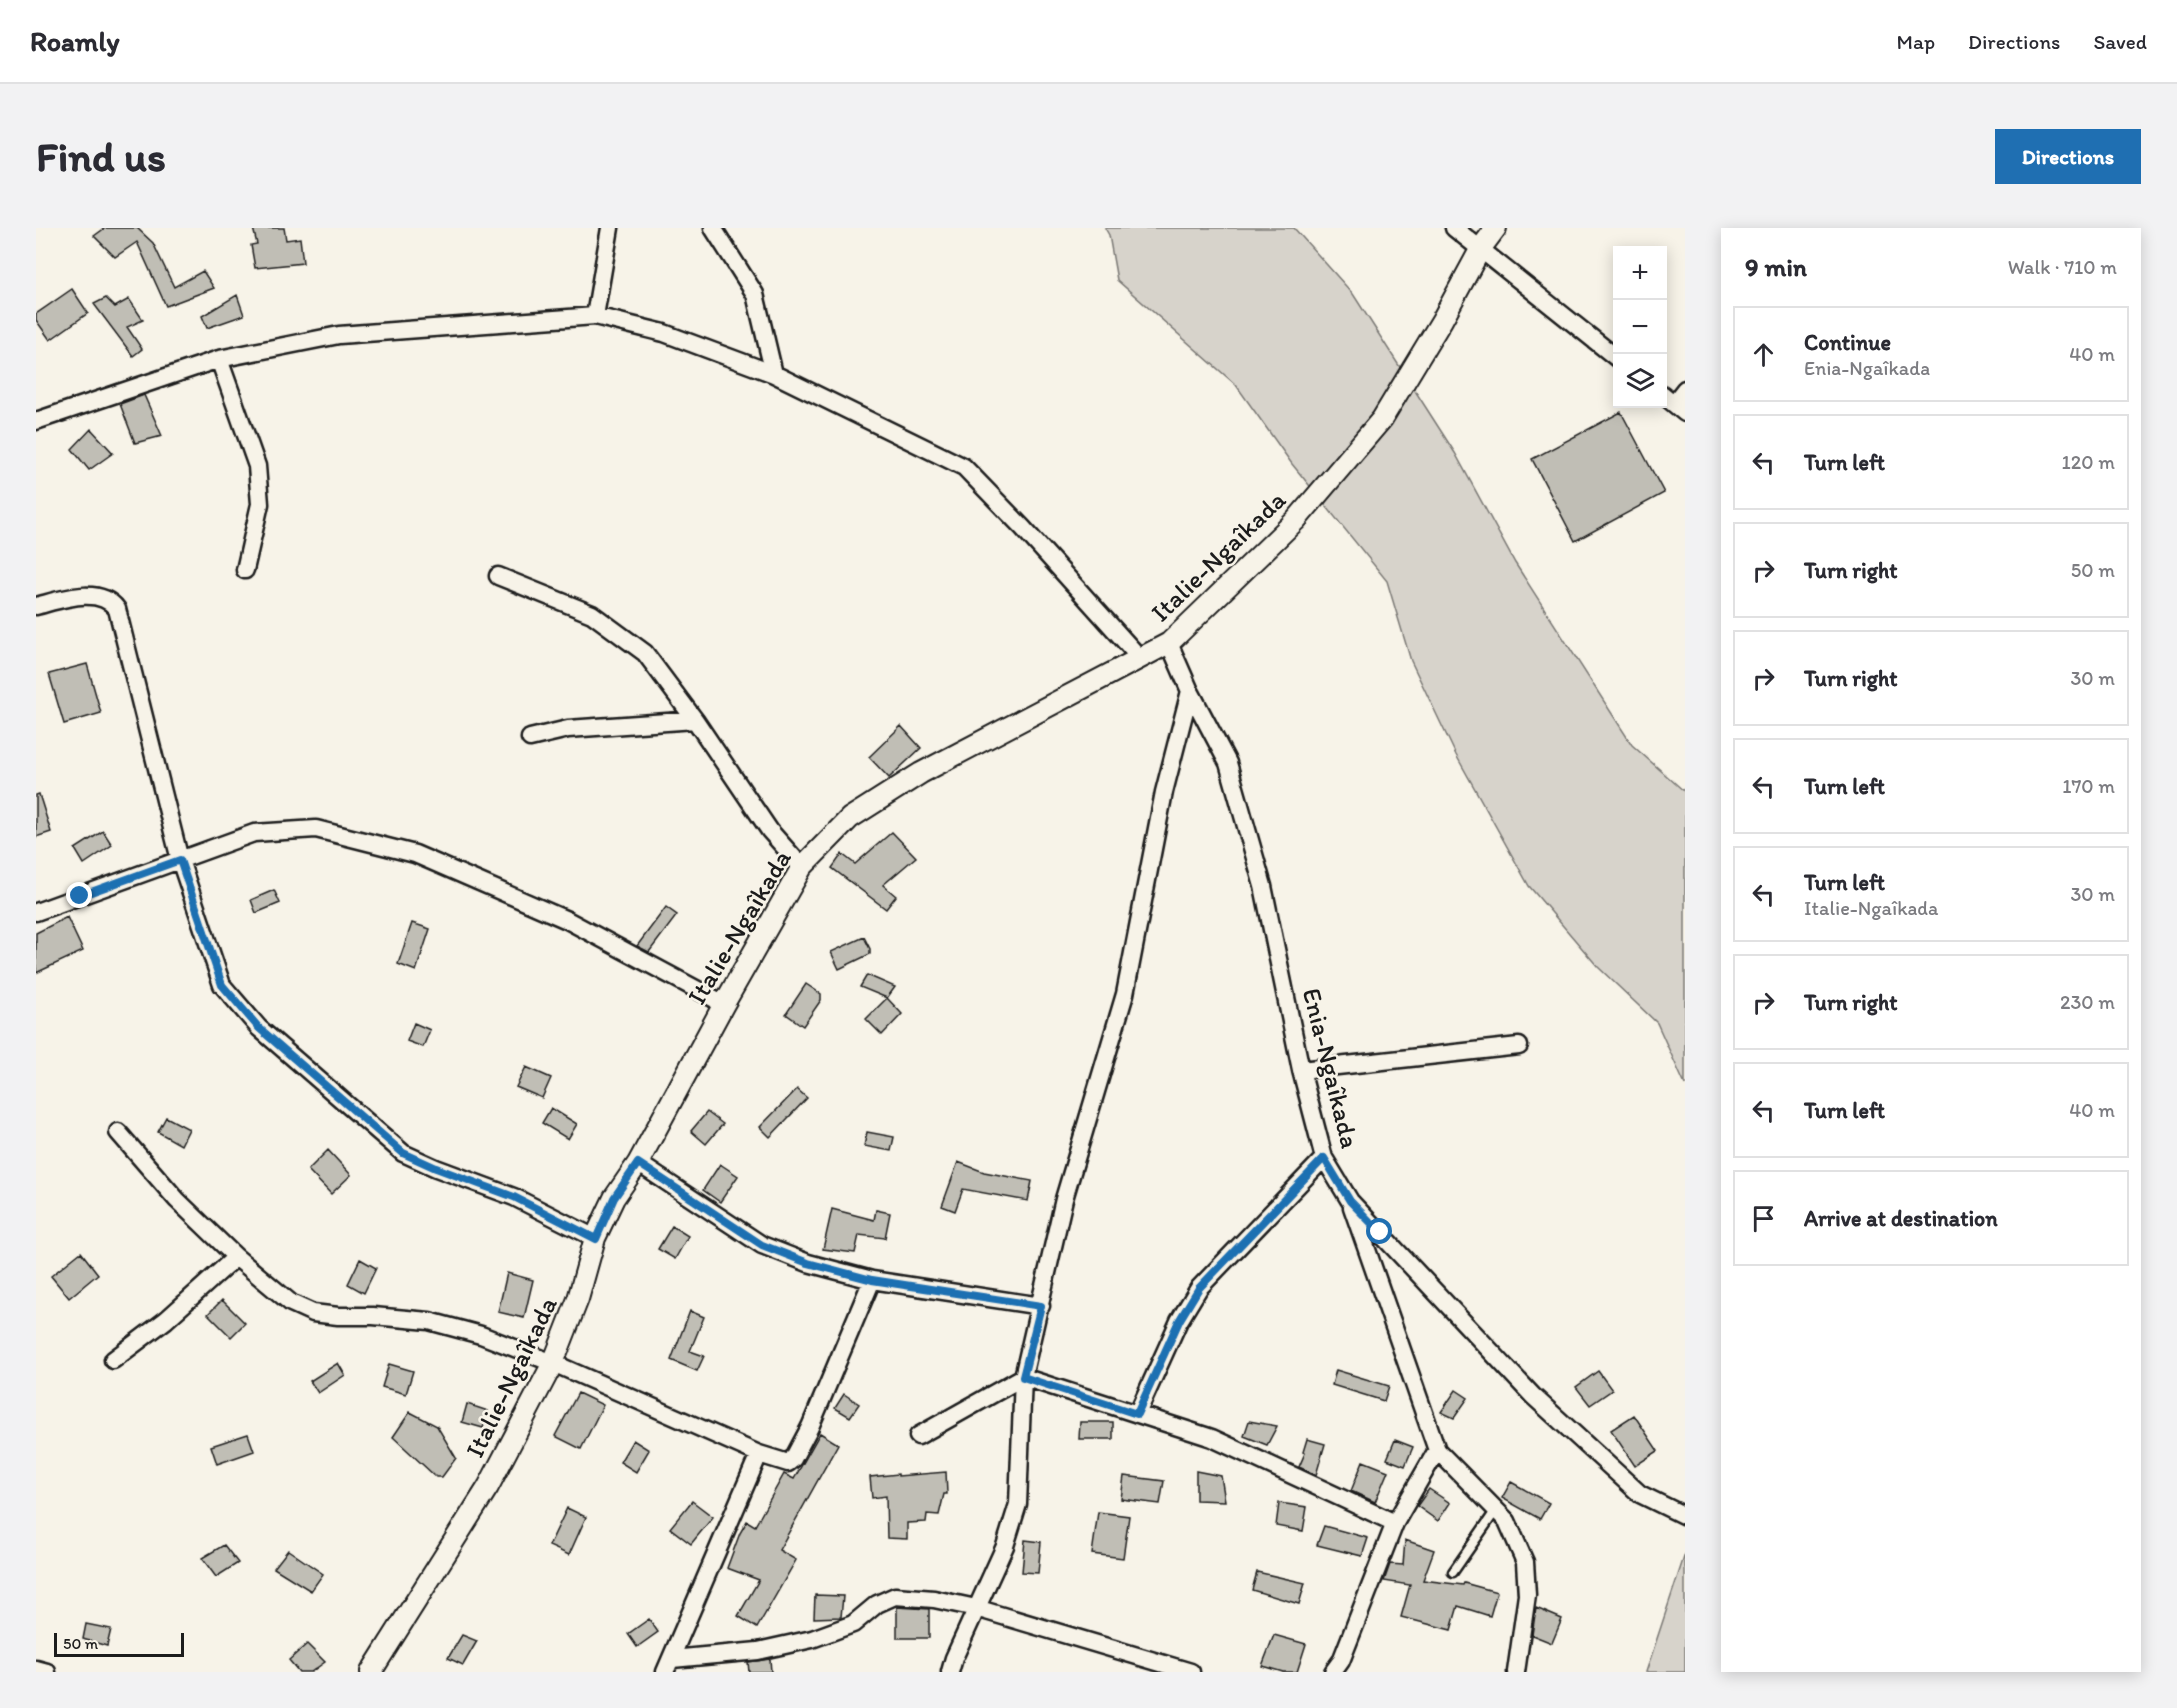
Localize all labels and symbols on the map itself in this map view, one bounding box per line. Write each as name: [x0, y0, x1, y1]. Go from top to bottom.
street label: Italie-Ngaîkada: [1144, 483, 1292, 628]
street label: Italie-Ngaîkada: [680, 843, 798, 1010]
route end: [66, 882, 92, 908]
street label: Enia-Ngaîkada: [1296, 985, 1366, 1152]
route start: [1366, 1218, 1392, 1244]
street label: Italie-Ngaîkada: [458, 1291, 564, 1463]
scale bar: [54, 1630, 184, 1658]

